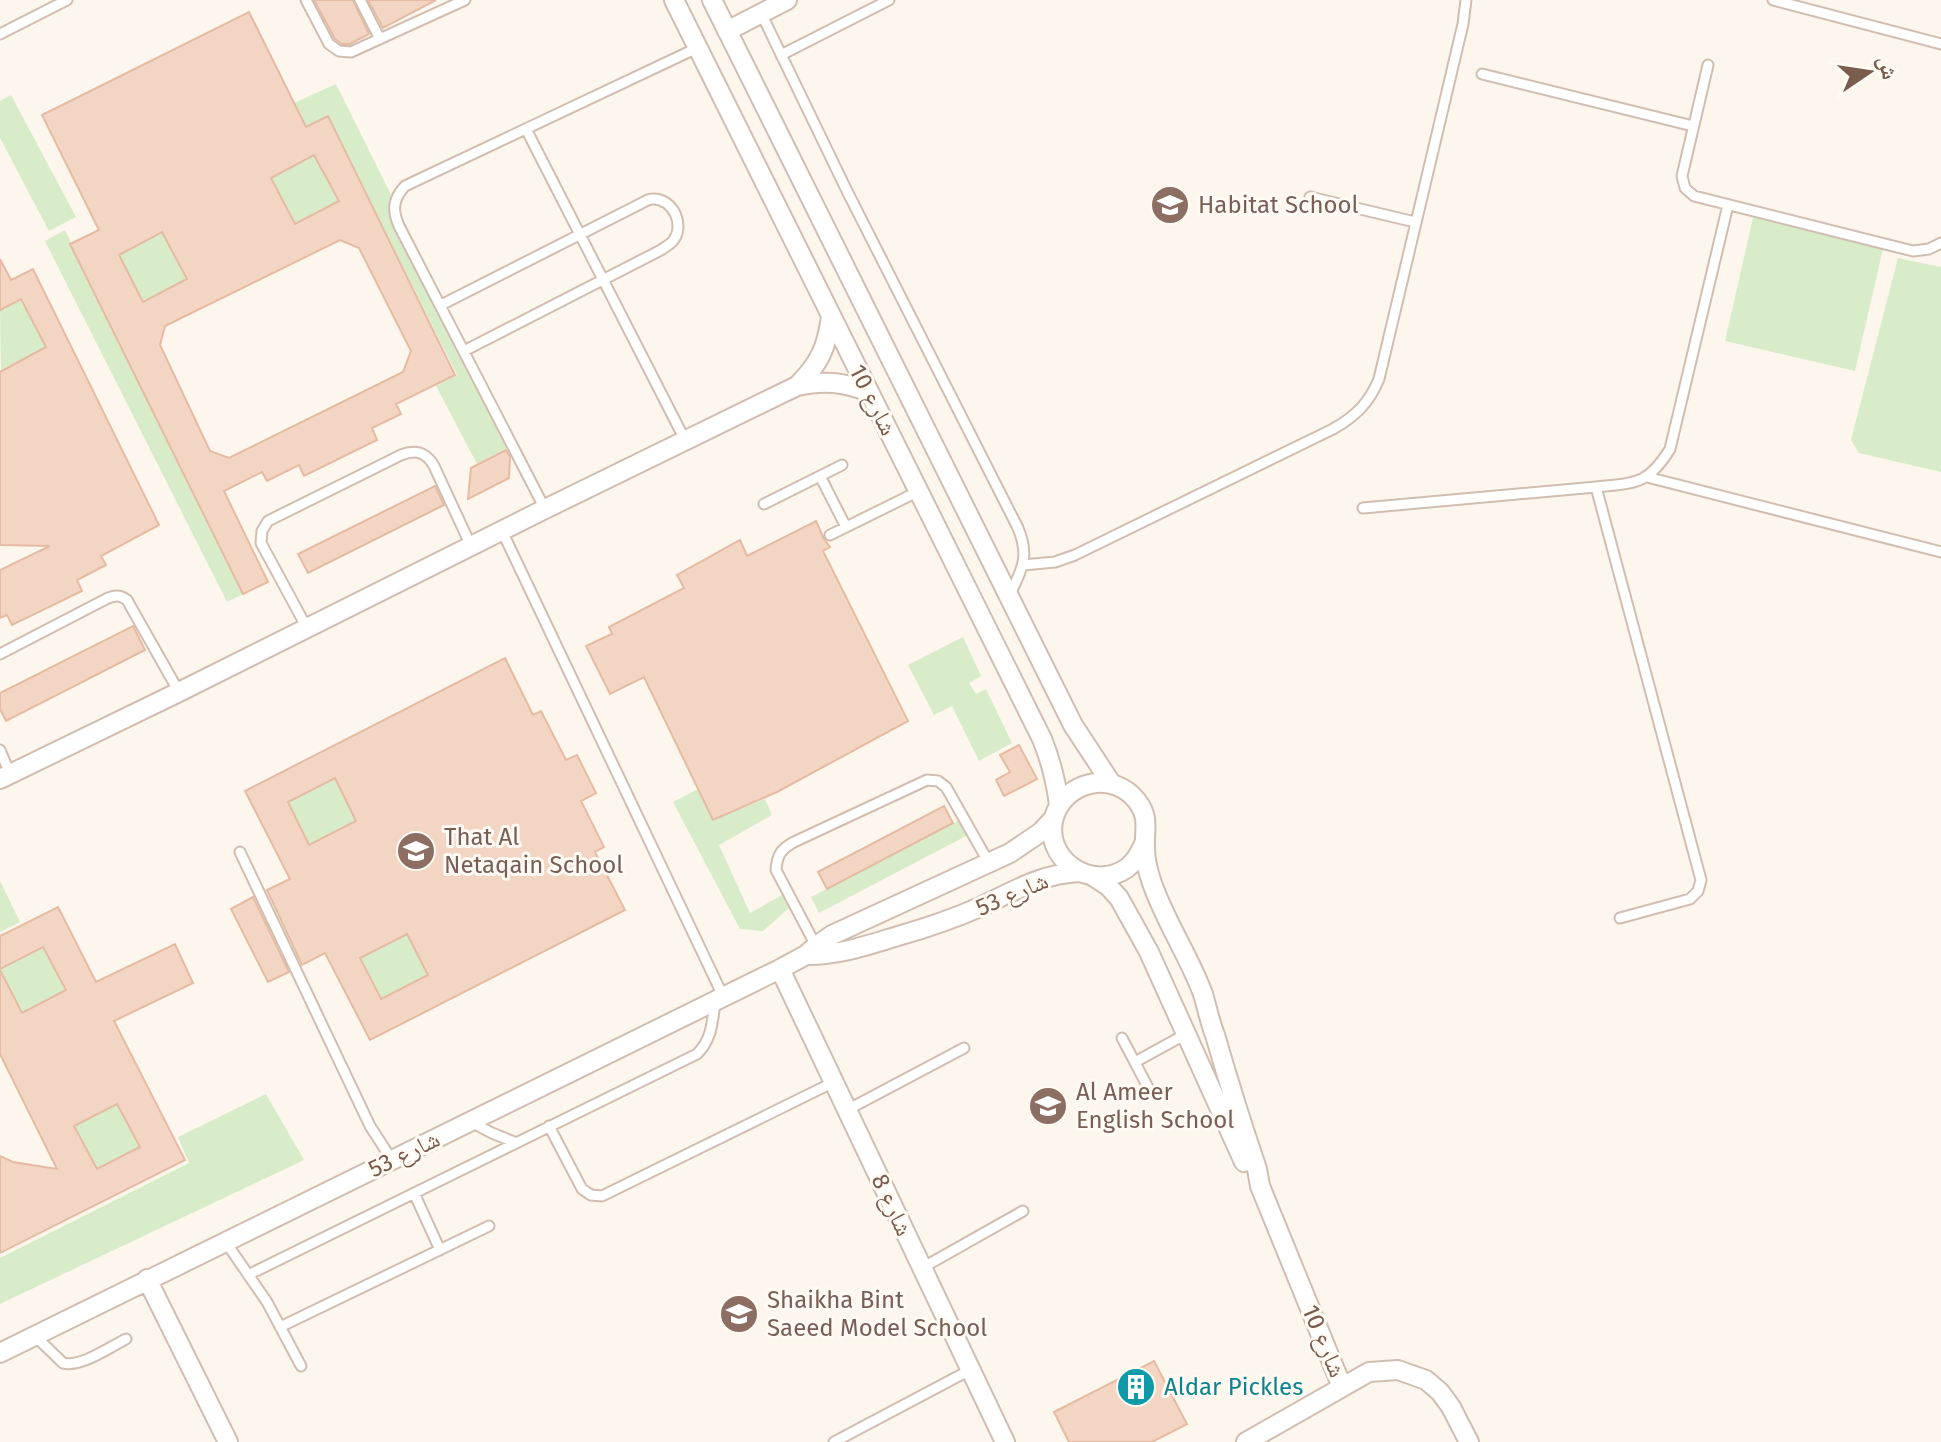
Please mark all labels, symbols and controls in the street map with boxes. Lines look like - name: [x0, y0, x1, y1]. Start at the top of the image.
- north arrow: [1829, 32, 1909, 112]
- text: ش: [1872, 53, 1904, 82]
- school or university icon: Habitat School: [1149, 184, 1191, 226]
- place label: Habitat School: [1198, 191, 1359, 219]
- street label: شارع 10: [842, 360, 903, 441]
- place label: That Al Netaqain School: [444, 823, 623, 879]
- school or university icon: That Al Netaqain School: [395, 830, 437, 872]
- street label: شارع 53: [972, 866, 1053, 923]
- place label: Al Ameer English School: [1076, 1078, 1234, 1134]
- school or university icon: Al Ameer English School: [1027, 1085, 1069, 1127]
- street label: شارع 53: [364, 1125, 445, 1184]
- street label: شارع 8: [865, 1170, 918, 1241]
- place label: Shaikha Bint Saeed Model School: [767, 1286, 987, 1342]
- school or university icon: Shaikha Bint Saeed Model School: [718, 1293, 760, 1335]
- street label: شارع 10: [1295, 1301, 1352, 1382]
- building icon: Aldar Pickles: [1115, 1366, 1157, 1408]
- place label: Aldar Pickles: [1164, 1373, 1303, 1401]

